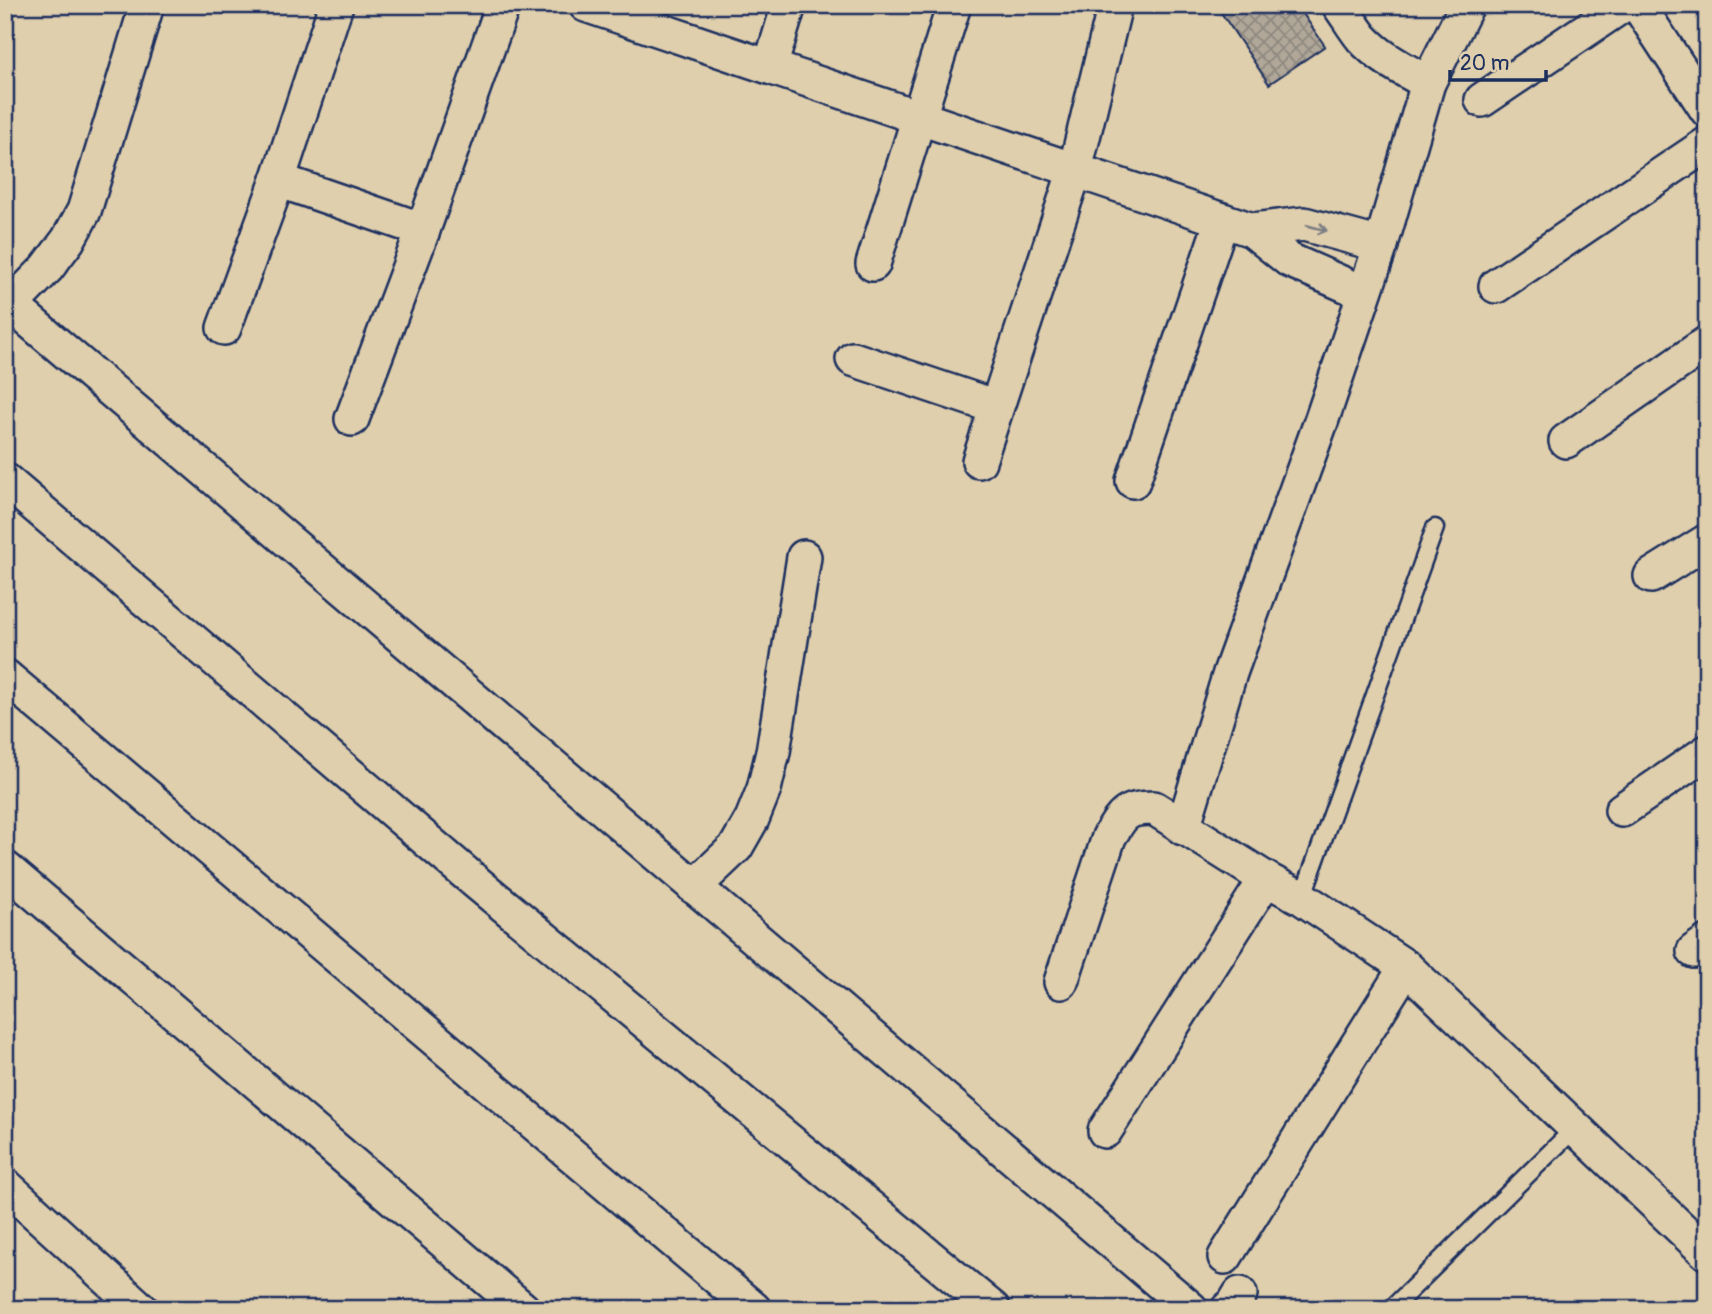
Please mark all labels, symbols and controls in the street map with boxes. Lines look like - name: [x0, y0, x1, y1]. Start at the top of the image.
- scale bar: [1450, 38, 1546, 82]
- text: 20 m: [1460, 50, 1509, 77]
- one-way arrow: [1305, 222, 1328, 235]

